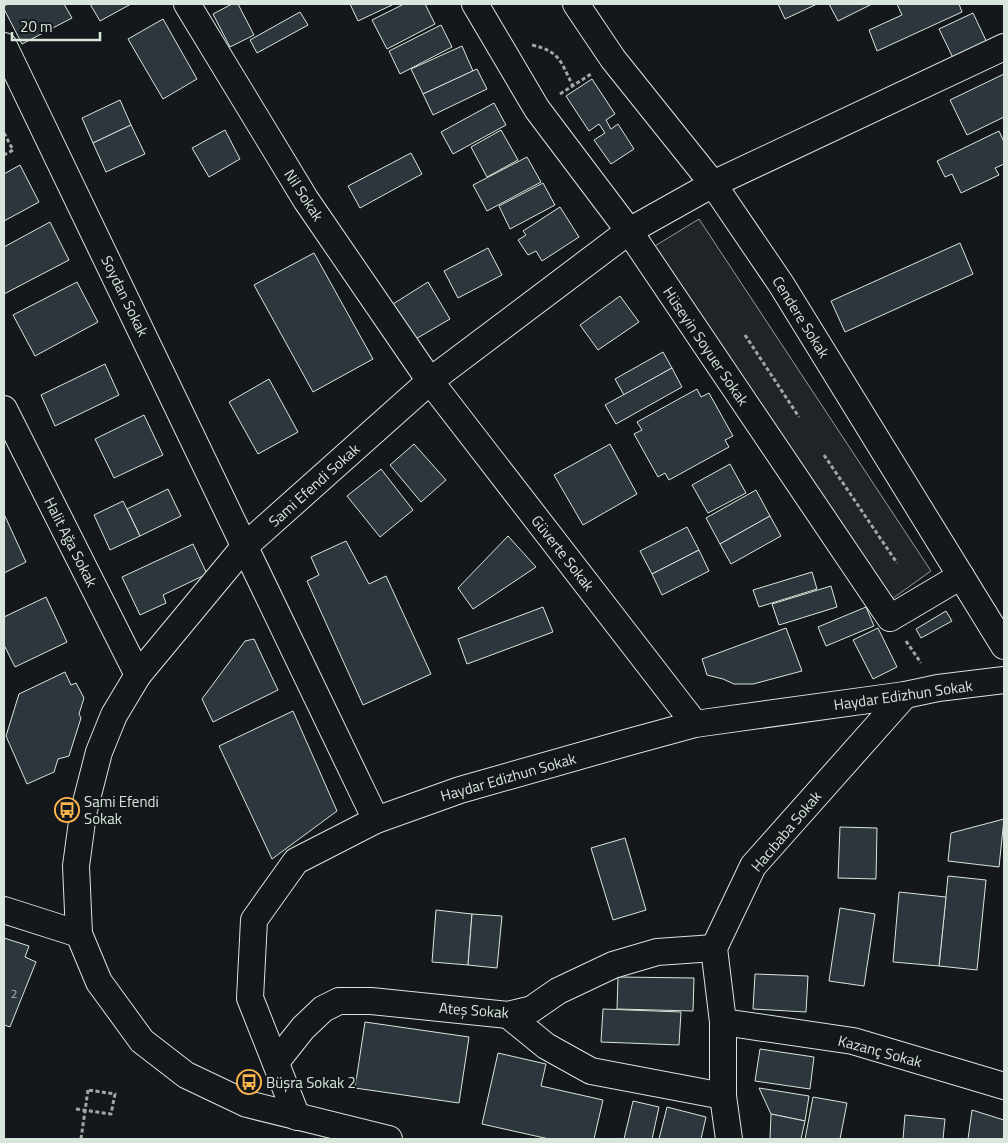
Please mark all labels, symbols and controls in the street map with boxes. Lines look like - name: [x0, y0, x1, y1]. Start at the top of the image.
- scale bar: [12, 10, 100, 42]
- text: 20 m: [20, 15, 53, 38]
- street label: Nil Sokak: [279, 164, 329, 226]
- street label: Soydan Sokak: [95, 252, 155, 340]
- street label: Cendere Sokak: [767, 271, 835, 363]
- street label: Hüseyin Soyuer Sokak: [657, 282, 755, 410]
- street label: Sami Efendi Sokak: [263, 438, 365, 532]
- street label: Halit Ağa Sokak: [38, 493, 104, 591]
- street label: Güverte Sokak: [526, 510, 600, 596]
- street label: Haydar Edizhun Sokak: [832, 674, 974, 716]
- street label: Haydar Edizhun Sokak: [437, 747, 579, 807]
- street label: Hacıbaba Sokak: [745, 786, 827, 876]
- place label: Sami Efendi Sokak: [84, 790, 159, 830]
- bus stop icon: Sami Efendi Sokak: [54, 797, 80, 823]
- house number: 2: [11, 984, 17, 1003]
- street label: Ateş Sokak: [438, 996, 510, 1024]
- street label: Kazanç Sokak: [835, 1029, 925, 1073]
- bus stop icon: Büşra Sokak 2: [236, 1069, 262, 1095]
- place label: Büşra Sokak 2: [266, 1071, 356, 1094]

